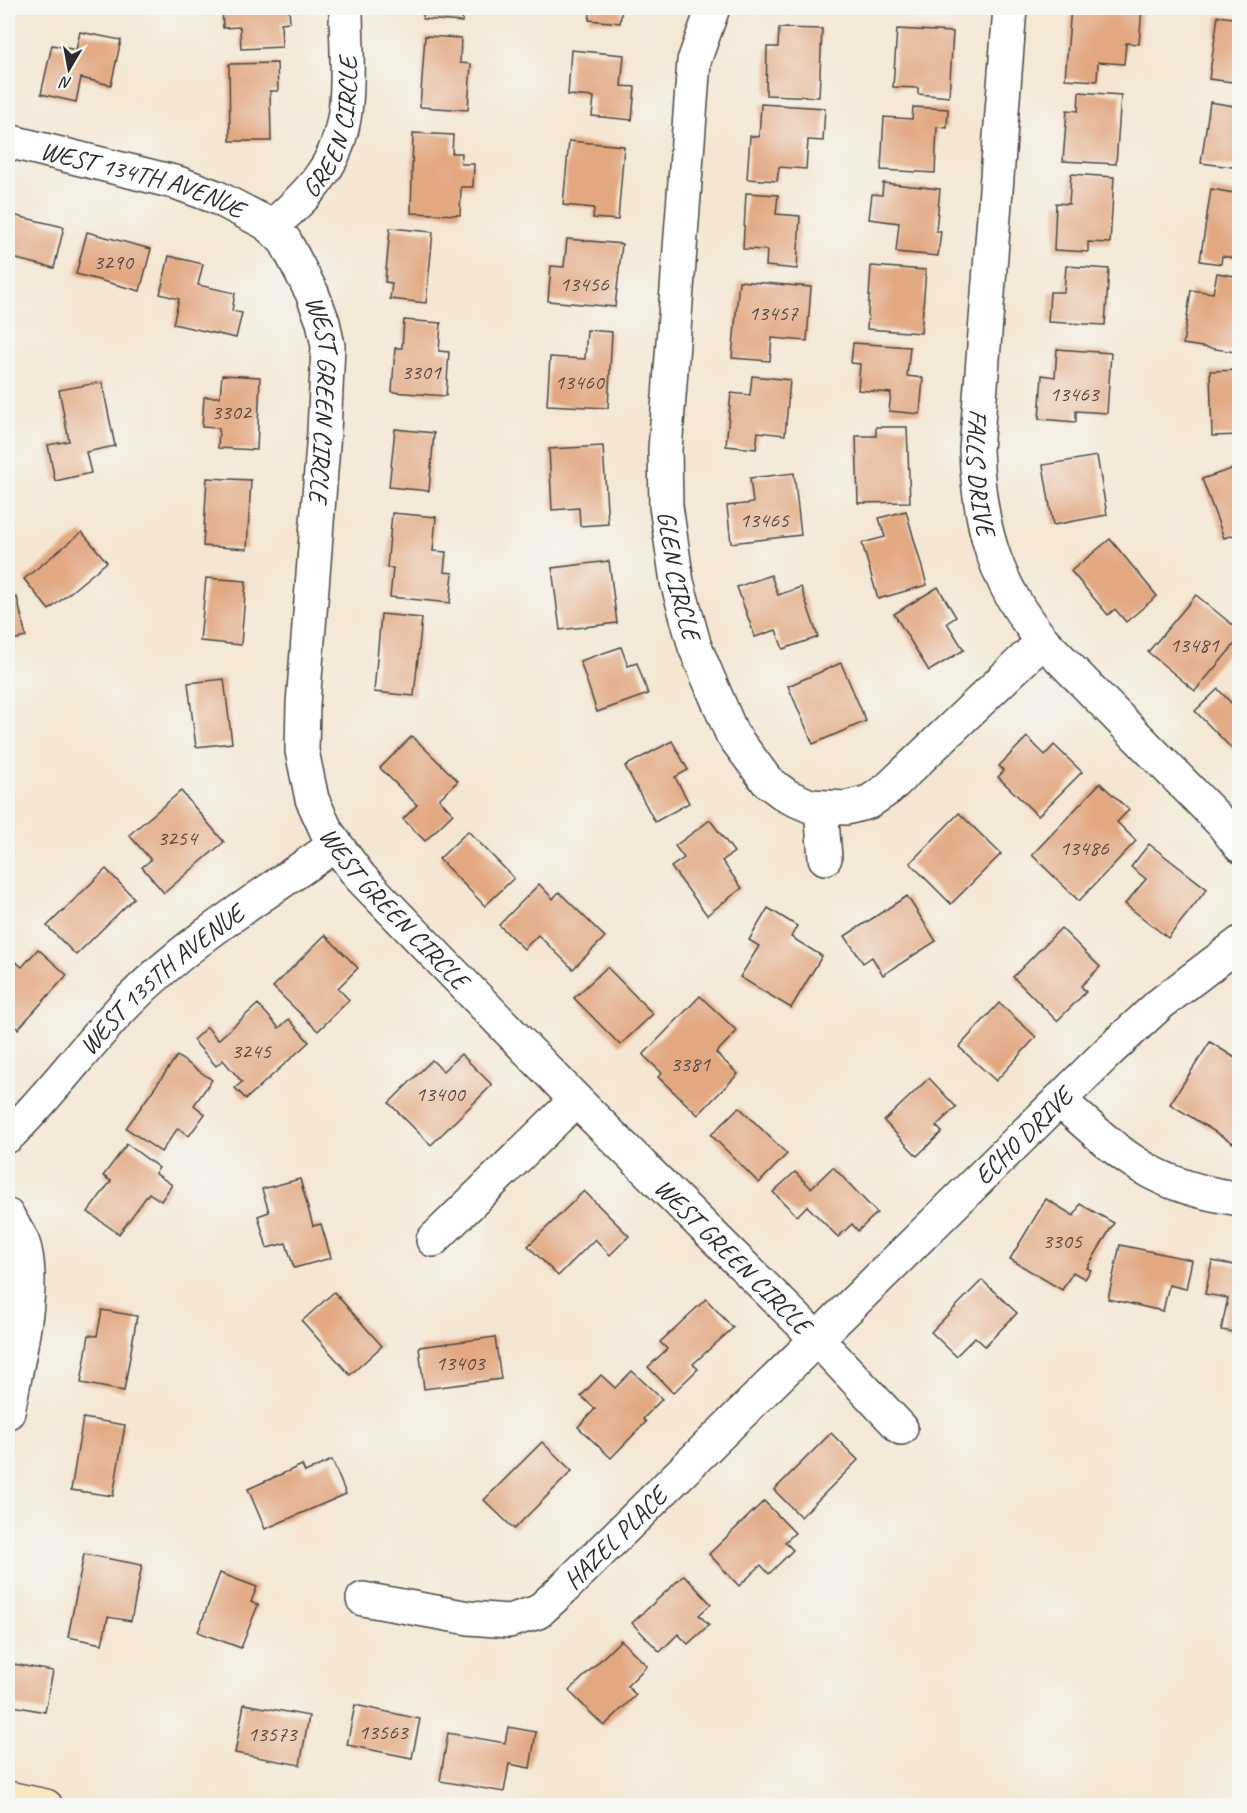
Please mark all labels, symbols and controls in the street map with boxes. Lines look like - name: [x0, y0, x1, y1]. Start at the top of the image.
- north arrow: [39, 39, 99, 99]
- street label: GREEN CIRCLE: [294, 54, 364, 204]
- text: N: [57, 72, 73, 93]
- street label: WEST 134TH AVENUE: [37, 133, 253, 227]
- house number: 3290: [93, 248, 135, 276]
- house number: 13456: [559, 270, 610, 298]
- street label: WEST GREEN CIRCLE: [298, 291, 347, 508]
- house number: 13457: [748, 299, 799, 327]
- house number: 3301: [401, 358, 442, 386]
- house number: 13460: [554, 368, 606, 396]
- house number: 13463: [1049, 380, 1101, 408]
- house number: 3302: [211, 398, 253, 426]
- street label: FALLS DRIVE: [959, 408, 1004, 543]
- house number: 13465: [739, 506, 790, 534]
- street label: GLEN CIRCLE: [650, 509, 710, 647]
- house number: 13481: [1169, 631, 1220, 659]
- street label: WEST GREEN CIRCLE: [312, 820, 479, 999]
- house number: 3254: [157, 824, 199, 852]
- house number: 13486: [1059, 834, 1110, 862]
- street label: WEST 135TH AVENUE: [72, 895, 253, 1061]
- house number: 3245: [231, 1037, 272, 1065]
- house number: 3381: [670, 1050, 711, 1078]
- street label: ECHO DRIVE: [967, 1078, 1082, 1191]
- house number: 13400: [415, 1080, 467, 1108]
- street label: WEST GREEN CIRCLE: [648, 1171, 821, 1343]
- house number: 3305: [1042, 1227, 1083, 1255]
- house number: 13403: [435, 1349, 487, 1377]
- street label: HAZEL PLACE: [556, 1477, 676, 1596]
- house number: 13563: [358, 1718, 410, 1746]
- house number: 13573: [247, 1720, 299, 1748]

